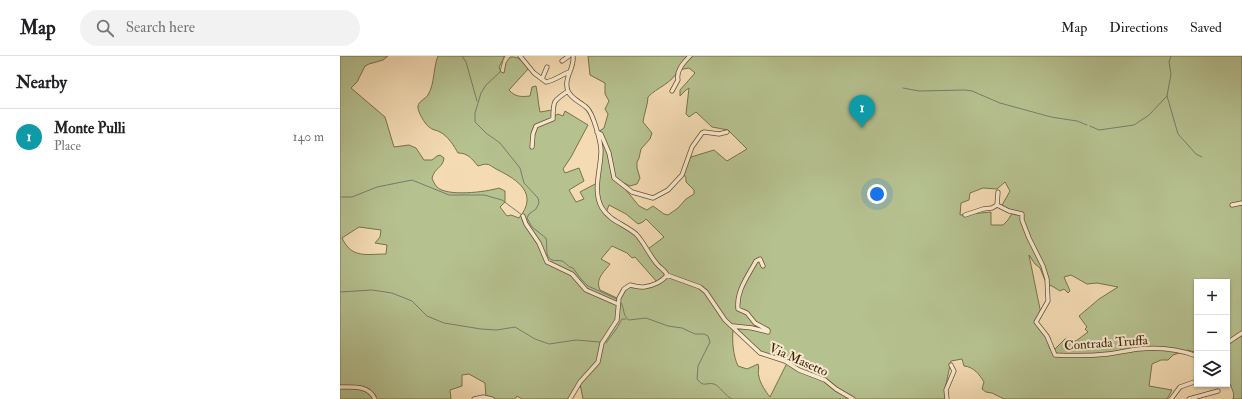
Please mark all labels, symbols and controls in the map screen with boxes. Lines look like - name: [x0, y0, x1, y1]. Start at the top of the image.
- search box: [80, 10, 360, 46]
- text: Map: [20, 16, 56, 40]
- icon: search: [94, 17, 116, 39]
- text: Search here: [126, 18, 195, 37]
- text: Map: [1061, 19, 1087, 36]
- text: Directions: [1109, 19, 1168, 36]
- text: Saved: [1190, 19, 1222, 36]
- text: Nearby: [16, 72, 67, 93]
- pin: 1: [849, 95, 875, 128]
- text: Monte Pulli: [54, 119, 126, 138]
- text: 1: [27, 129, 31, 145]
- text: 140 m: [293, 129, 324, 145]
- text: Place: [54, 138, 81, 154]
- your location: [867, 184, 887, 204]
- map controls: [1194, 279, 1230, 387]
- button: +: [1194, 279, 1230, 315]
- button: −: [1194, 315, 1230, 351]
- street label: Contrada Truffa: [1064, 332, 1149, 354]
- street label: Via Masetto: [767, 340, 831, 380]
- button: layers: [1194, 351, 1230, 387]

